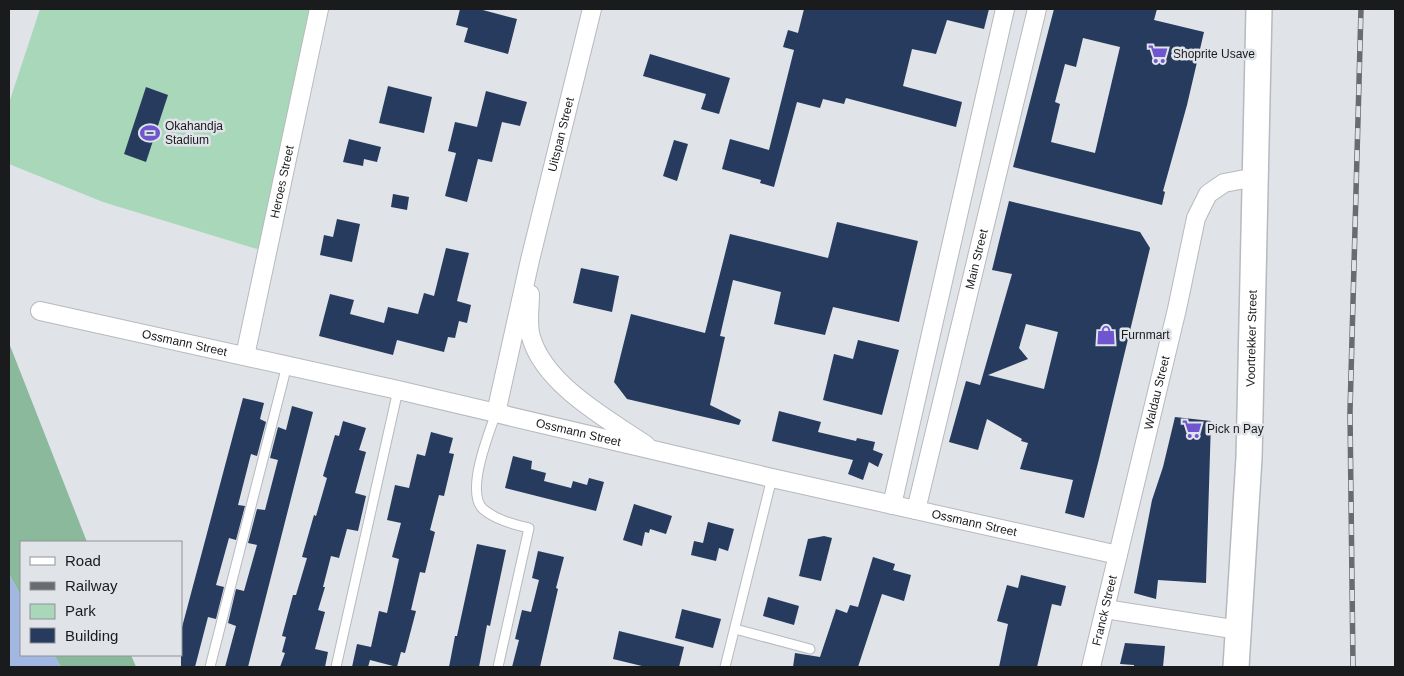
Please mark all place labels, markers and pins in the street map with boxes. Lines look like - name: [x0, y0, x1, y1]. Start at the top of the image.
- supermarket icon: Shoprite Usave: [1147, 43, 1169, 65]
- place label: Shoprite Usave: [1173, 47, 1255, 61]
- place label: Okahandja Stadium: [165, 119, 223, 147]
- sports icon: Okahandja Stadium: [139, 122, 161, 144]
- shop icon: Furnmart: [1095, 324, 1117, 346]
- place label: Furnmart: [1121, 328, 1170, 342]
- supermarket icon: Pick n Pay: [1181, 418, 1203, 440]
- place label: Pick n Pay: [1207, 422, 1264, 436]

